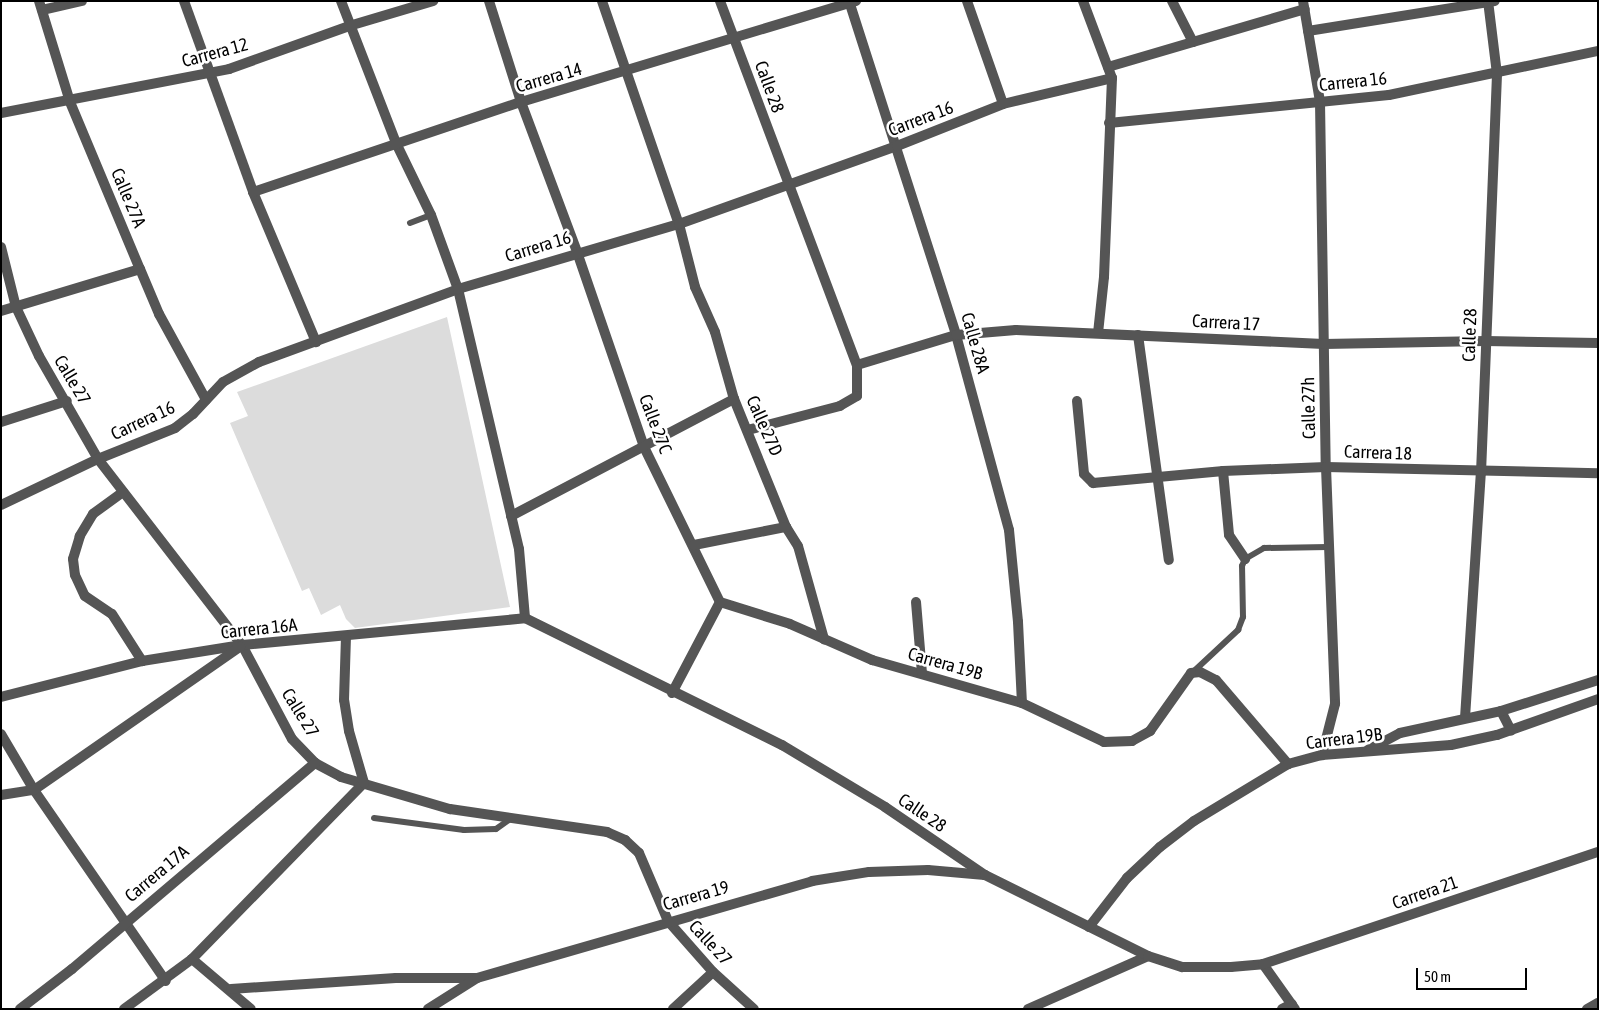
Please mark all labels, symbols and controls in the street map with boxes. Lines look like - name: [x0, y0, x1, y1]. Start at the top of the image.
- street label: Carrera 12: [179, 34, 251, 72]
- street label: Carrera 14: [513, 58, 585, 98]
- street label: Calle 28: [750, 58, 788, 116]
- street label: Carrera 16: [1318, 68, 1388, 96]
- street label: Carrera 16: [885, 97, 957, 141]
- street label: Calle 27A: [106, 165, 150, 231]
- street label: Carrera 16: [502, 227, 574, 267]
- street label: Calle 28: [1458, 308, 1482, 362]
- street label: Calle 28A: [956, 310, 994, 376]
- street label: Carrera 17: [1191, 310, 1261, 336]
- street label: Calle 27: [49, 352, 95, 408]
- street label: Calle 27h: [1298, 377, 1320, 439]
- street label: Calle 27C: [634, 391, 676, 457]
- street label: Calle 27D: [741, 393, 787, 459]
- street label: Carrera 16: [108, 397, 178, 445]
- street label: Carrera 18: [1344, 441, 1412, 465]
- street label: Carrera 16A: [220, 614, 298, 644]
- street label: Carrera 19B: [905, 643, 985, 685]
- street label: Calle 27: [277, 685, 323, 741]
- street label: Carrera 19B: [1305, 724, 1383, 754]
- street label: Calle 28: [894, 789, 950, 837]
- street label: Carrera 17A: [121, 841, 193, 907]
- street label: Carrera 21: [1389, 872, 1461, 914]
- street label: Carrera 19: [660, 876, 732, 916]
- street label: Calle 27: [684, 916, 736, 970]
- scale bar: [1419, 958, 1530, 990]
- text: 50 m: [1424, 968, 1451, 985]

